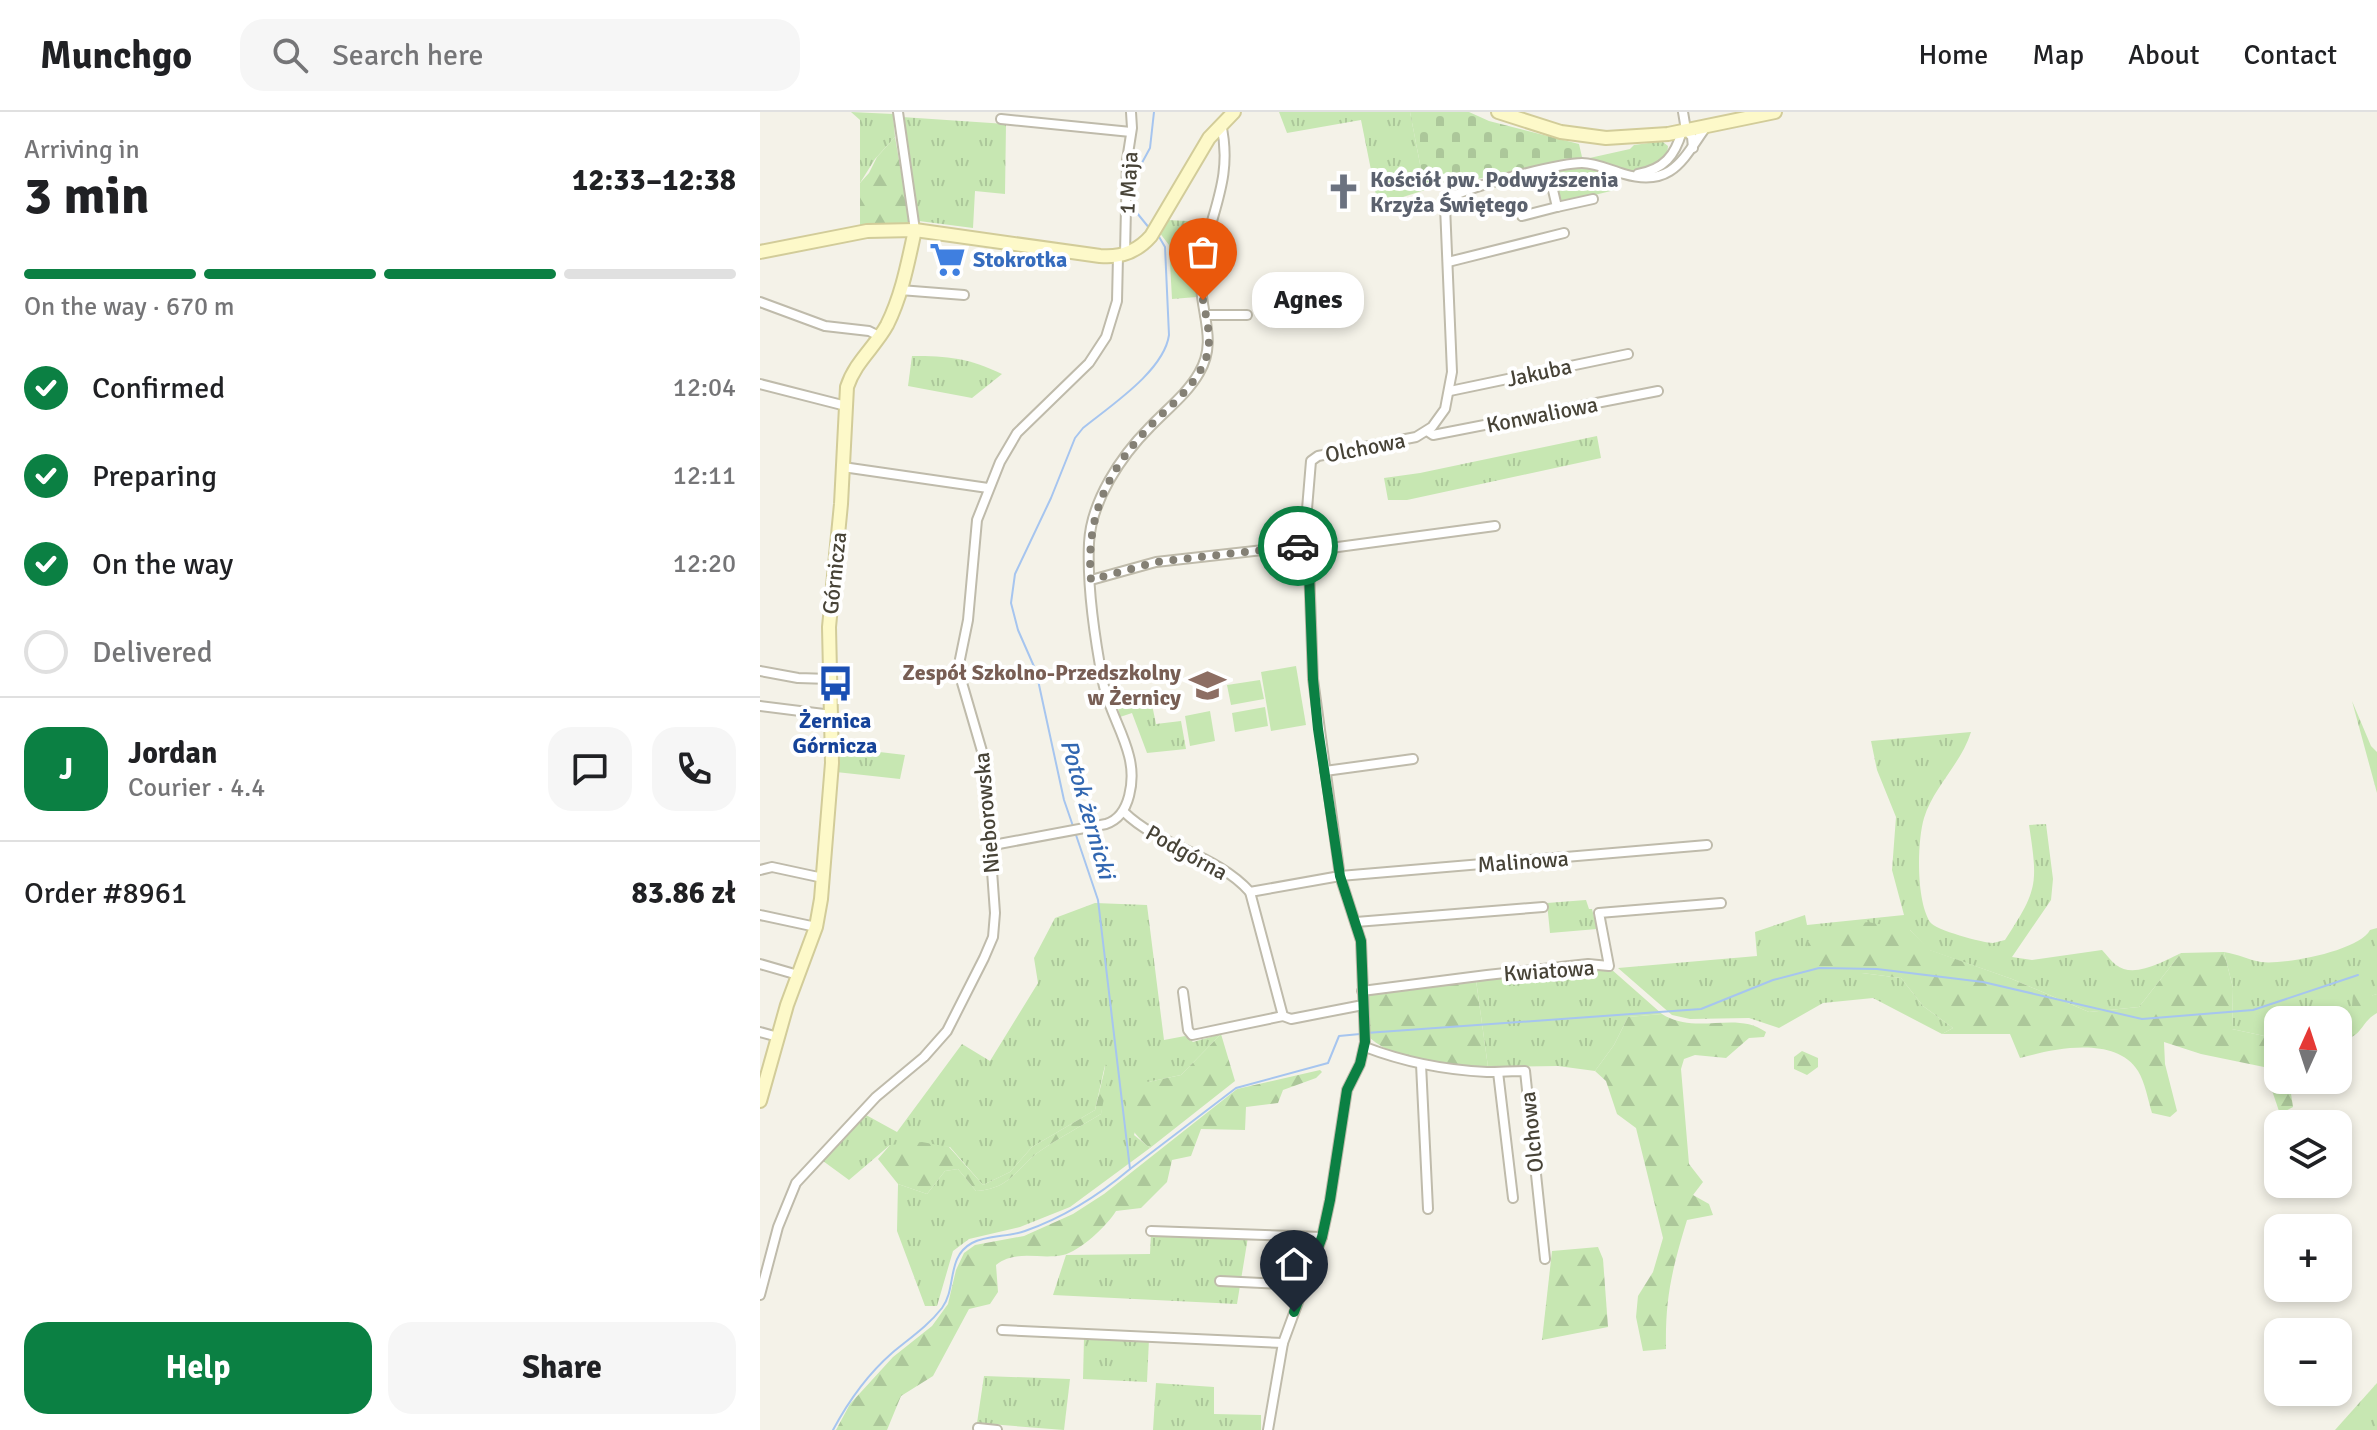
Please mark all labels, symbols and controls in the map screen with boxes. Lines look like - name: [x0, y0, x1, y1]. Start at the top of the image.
- search box: [240, 19, 800, 91]
- text: Munchgo: [40, 32, 192, 79]
- icon: search: [268, 33, 312, 77]
- text: Search here: [332, 37, 483, 74]
- text: Home: [1919, 38, 1988, 72]
- text: Map: [2032, 38, 2084, 72]
- text: About: [2128, 38, 2200, 72]
- text: Contact: [2244, 38, 2337, 72]
- text: Arriving in: [24, 134, 140, 166]
- street label: 1 Maja: [1113, 151, 1144, 215]
- text: 12:33–12:38: [572, 162, 736, 199]
- text: 3 min: [24, 164, 150, 228]
- place label: Kościół pw. Podwyższenia Krzyża Świętego: [1370, 166, 1619, 218]
- church icon: Kościół pw. Podwyższenia Krzyża Świętego: [1325, 173, 1363, 211]
- pin: [1169, 218, 1237, 300]
- icon: bag: [1181, 230, 1225, 274]
- supermarket icon: Stokrotka: [928, 240, 966, 278]
- place label: Stokrotka: [973, 246, 1067, 273]
- callout: Agnes: [1251, 272, 1363, 328]
- text: Agnes: [1274, 284, 1342, 316]
- text: On the way · 670 m: [24, 291, 234, 323]
- street label: Jakuba: [1504, 352, 1574, 393]
- icon: check: [24, 366, 68, 410]
- text: Confirmed: [92, 370, 225, 407]
- text: 12:04: [673, 372, 736, 404]
- street label: Konwaliowa: [1484, 390, 1600, 439]
- street label: Olchowa: [1323, 426, 1407, 468]
- icon: check: [24, 454, 68, 498]
- text: Preparing: [92, 458, 217, 495]
- text: 12:11: [673, 460, 736, 492]
- courier: [1258, 506, 1338, 586]
- icon: car: [1276, 524, 1320, 568]
- street label: Górnicza: [817, 530, 852, 616]
- icon: check: [24, 542, 68, 586]
- text: On the way: [92, 546, 233, 583]
- text: 12:20: [673, 548, 736, 580]
- text: Delivered: [92, 634, 213, 671]
- place label: Zespół Szkolno-Przedszkolny w Żernicy: [902, 659, 1181, 711]
- bus stop icon: Żernica Górnicza: [816, 665, 854, 703]
- school or university icon: Zespół Szkolno-Przedszkolny w Żernicy: [1188, 666, 1226, 704]
- place label: Żernica Górnicza: [793, 707, 877, 759]
- button: chat: [548, 727, 632, 811]
- button: phone: [652, 727, 736, 811]
- text: Jordan: [128, 735, 217, 772]
- water label: Potok żernicki: [1054, 736, 1123, 885]
- text: J: [59, 751, 73, 788]
- street label: Nieborowska: [968, 751, 1005, 875]
- text: Courier · 4.4: [128, 772, 265, 804]
- street label: Podgórna: [1141, 819, 1232, 886]
- street label: Malinowa: [1477, 845, 1570, 878]
- text: Order #8961: [24, 875, 187, 912]
- text: 83.86 zł: [632, 875, 736, 912]
- street label: Kwiatowa: [1503, 954, 1595, 987]
- north arrow: [2264, 1006, 2352, 1094]
- map controls: [2264, 1006, 2352, 1406]
- street label: Olchowa: [1514, 1090, 1549, 1174]
- button: layers: [2264, 1110, 2352, 1198]
- button: +: [2264, 1214, 2352, 1302]
- pin: [1260, 1230, 1328, 1312]
- icon: home: [1272, 1242, 1316, 1286]
- button: −: [2264, 1318, 2352, 1406]
- button: Help: [24, 1322, 372, 1414]
- button: Share: [388, 1322, 736, 1414]

